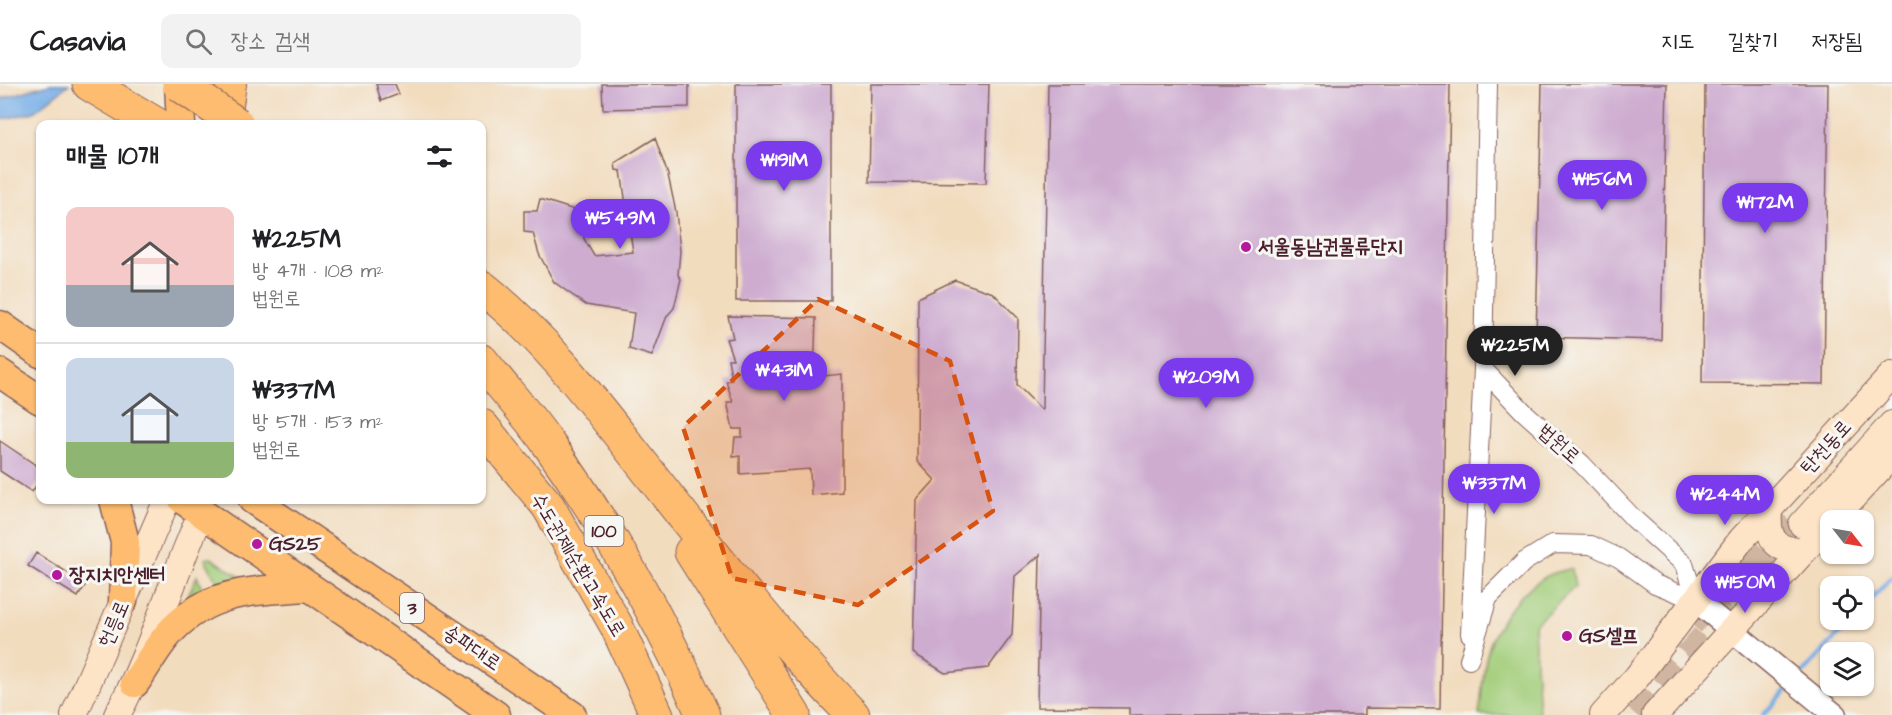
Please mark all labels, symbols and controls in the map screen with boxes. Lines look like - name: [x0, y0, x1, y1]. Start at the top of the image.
- search box: [161, 14, 581, 68]
- text: Casavia: [30, 22, 125, 61]
- icon: search: [182, 25, 215, 58]
- text: 장소 검색: [230, 26, 310, 57]
- text: 지도: [1661, 27, 1695, 56]
- text: 길찾기: [1728, 27, 1778, 56]
- text: 저장됨: [1811, 27, 1862, 56]
- text: 매물 10개: [66, 138, 159, 174]
- icon: filters: [423, 140, 456, 173]
- pin: ₩191M: [742, 141, 826, 192]
- text: ₩191M: [760, 146, 808, 174]
- pin: ₩156M: [1560, 160, 1644, 211]
- text: ₩156M: [1572, 165, 1632, 193]
- pin: ₩172M: [1723, 183, 1807, 234]
- text: ₩172M: [1736, 188, 1794, 216]
- pin: ₩549M: [578, 199, 662, 250]
- text: ₩549M: [585, 204, 655, 232]
- text: ₩225M: [252, 221, 341, 257]
- icon: home: [114, 231, 186, 303]
- place label: 서울동남권물류단지: [1258, 233, 1403, 261]
- marker: 서울동남권물류단지: [1239, 240, 1253, 254]
- text: 방 4개 · 108 m²: [252, 257, 384, 285]
- text: 법원로: [252, 285, 300, 313]
- pin: ₩225M: [1473, 326, 1557, 377]
- text: ₩225M: [1481, 331, 1549, 359]
- pin: ₩431M: [742, 351, 826, 402]
- text: ₩431M: [755, 356, 813, 384]
- pin: ₩209M: [1164, 358, 1248, 409]
- text: ₩209M: [1173, 363, 1239, 391]
- text: ₩337M: [252, 372, 335, 408]
- icon: home: [114, 382, 186, 454]
- text: 방 5개 · 153 m²: [252, 408, 383, 436]
- street label: 탄천동로: [1794, 414, 1858, 480]
- street label: 법원로: [1532, 417, 1586, 471]
- text: 법원로: [252, 436, 300, 464]
- pin: ₩337M: [1452, 464, 1536, 515]
- text: ₩337M: [1462, 469, 1526, 497]
- pin: ₩244M: [1683, 475, 1767, 526]
- text: ₩244M: [1690, 480, 1760, 508]
- street label: 수도권제1순환고속도로: [524, 488, 632, 642]
- north arrow: [1820, 510, 1874, 564]
- map controls: [1820, 510, 1874, 696]
- road number: 100: [584, 516, 624, 546]
- place label: GS25: [269, 530, 322, 558]
- marker: GS25: [250, 537, 264, 551]
- place label: 장지치안센터: [69, 561, 166, 589]
- pin: ₩150M: [1703, 563, 1787, 614]
- marker: 장지치안센터: [50, 568, 64, 582]
- text: ₩150M: [1715, 568, 1775, 596]
- button: locate: [1820, 576, 1874, 630]
- road number: 3: [400, 593, 424, 623]
- street label: 헌릉로: [92, 596, 136, 652]
- street label: 송파대로: [437, 618, 507, 678]
- place label: GS셀프: [1579, 622, 1638, 650]
- marker: GS셀프: [1560, 629, 1574, 643]
- button: layers: [1820, 642, 1874, 696]

